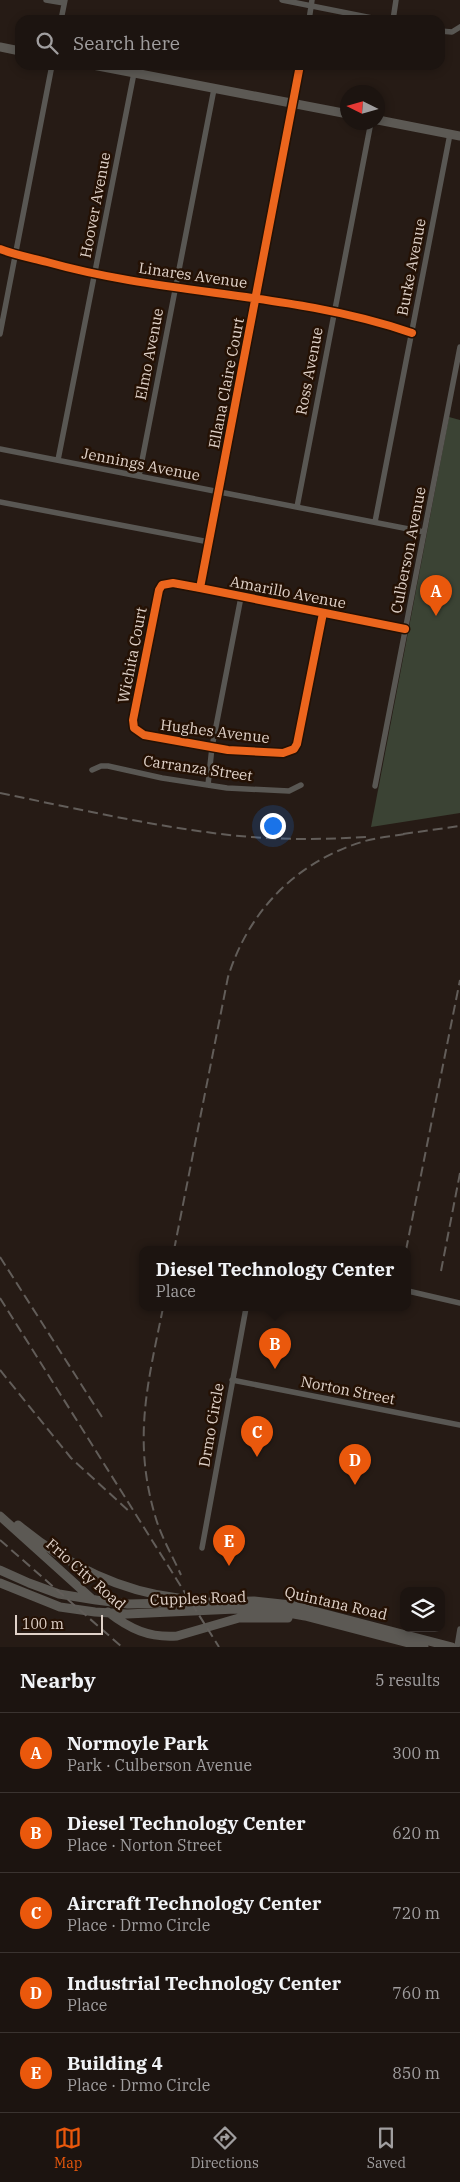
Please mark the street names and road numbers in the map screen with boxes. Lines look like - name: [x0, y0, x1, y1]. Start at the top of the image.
- street label: Hoover Avenue: [75, 150, 115, 260]
- street label: Burke Avenue: [392, 217, 430, 317]
- street label: Linares Avenue: [137, 258, 249, 292]
- street label: Elmo Avenue: [131, 307, 167, 401]
- street label: Ellana Claire Court: [204, 316, 248, 450]
- street label: Ross Avenue: [291, 325, 327, 417]
- street label: Jennings Avenue: [80, 443, 202, 485]
- street label: Culberson Avenue: [386, 485, 430, 615]
- street label: Amarillo Avenue: [228, 571, 348, 613]
- street label: Wichita Court: [113, 605, 151, 705]
- street label: Hughes Avenue: [159, 715, 271, 747]
- street label: Carranza Street: [142, 751, 254, 785]
- street label: Norton Street: [299, 1372, 397, 1408]
- street label: Drmo Circle: [194, 1382, 228, 1468]
- street label: Frio City Road: [42, 1534, 130, 1614]
- street label: Quintana Road: [283, 1582, 389, 1624]
- street label: Cupples Road: [149, 1587, 247, 1609]

